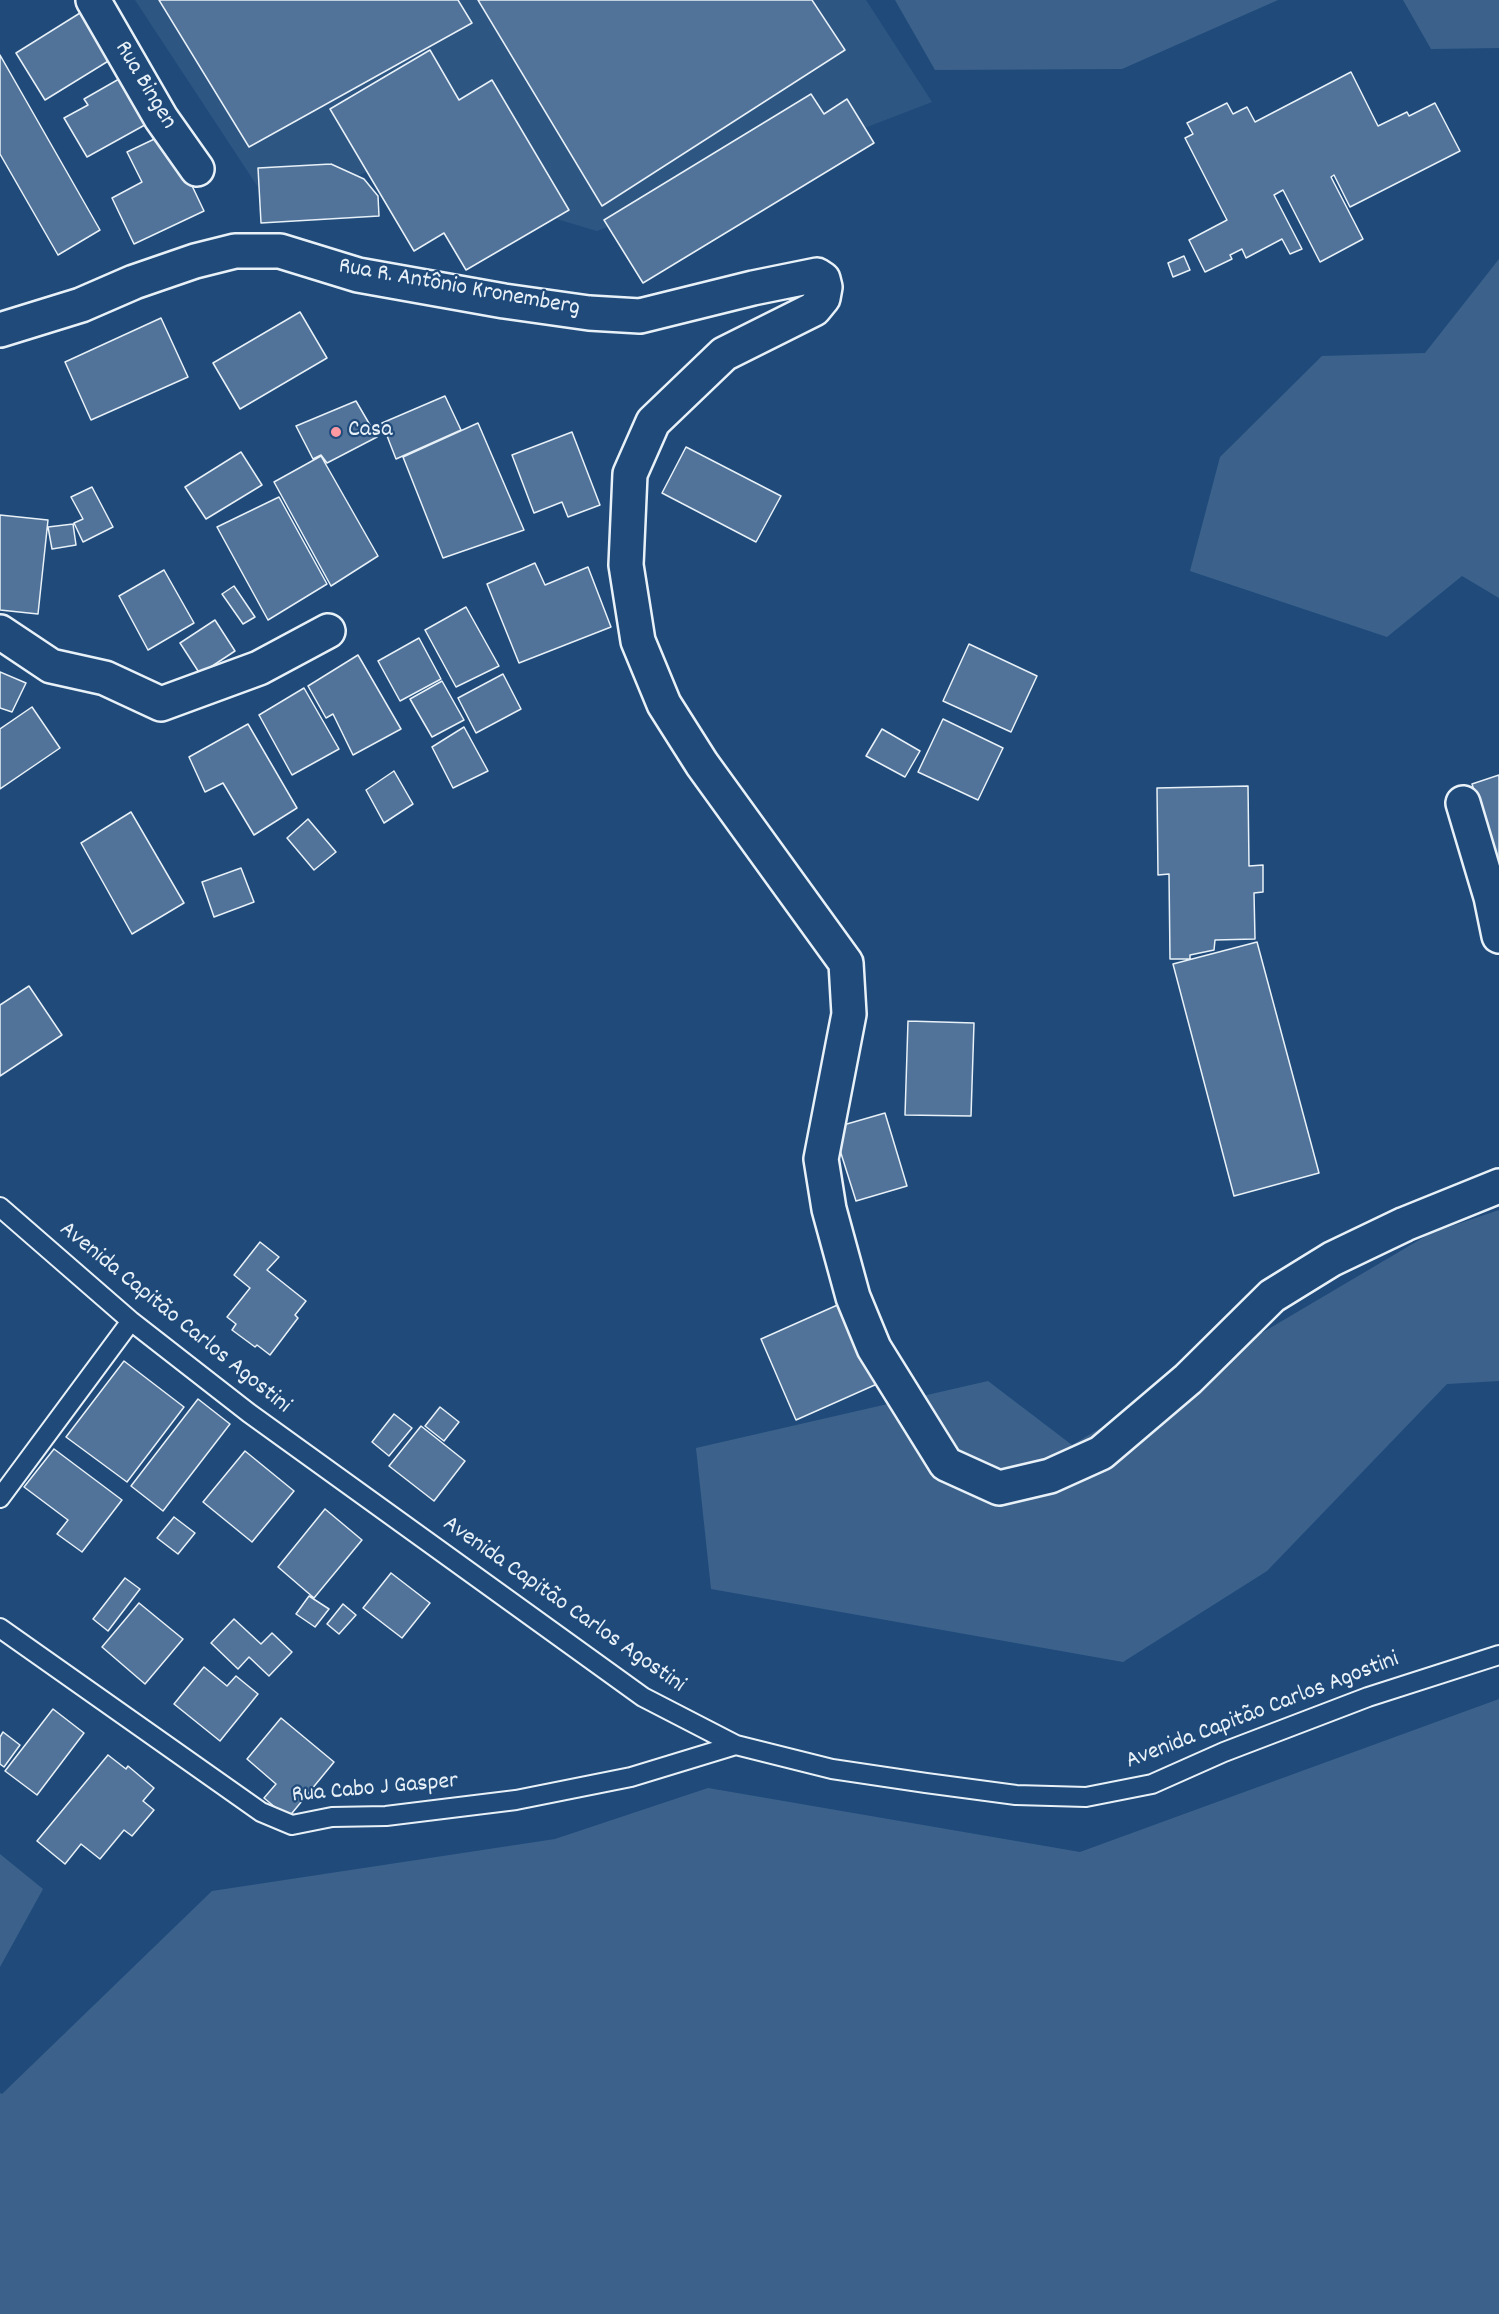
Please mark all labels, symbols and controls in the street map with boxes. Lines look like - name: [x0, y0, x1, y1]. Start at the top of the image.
- street label: Rua Bingen: [106, 37, 182, 135]
- street label: Rua R. Antônio Kronemberg: [336, 254, 582, 324]
- place label: Casa: [348, 418, 392, 446]
- marker: Casa: [329, 425, 343, 439]
- street label: Avenida Capitão Carlos Agostini: [52, 1217, 296, 1421]
- street label: Avenida Capitão Carlos Agostini: [436, 1511, 690, 1701]
- street label: Avenida Capitão Carlos Agostini: [1123, 1647, 1403, 1777]
- street label: Rua Cabo J Gasper: [291, 1768, 459, 1812]

